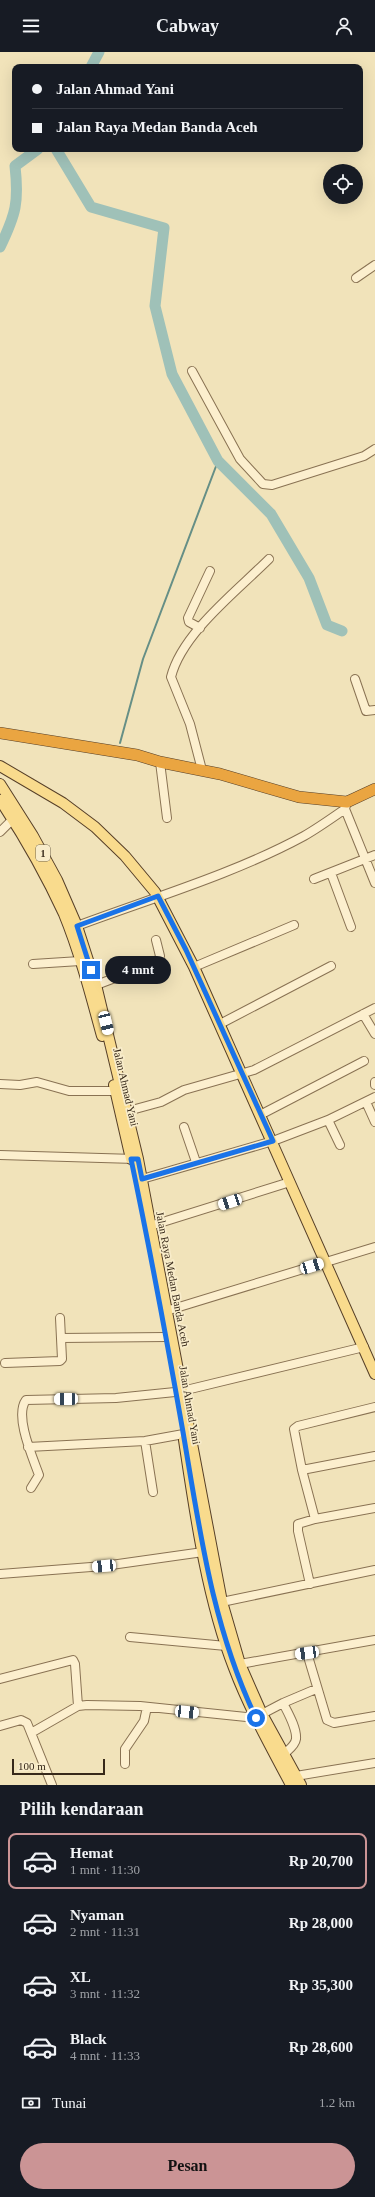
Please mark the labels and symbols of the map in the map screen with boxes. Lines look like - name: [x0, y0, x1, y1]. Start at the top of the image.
- road number: 1: [36, 845, 50, 861]
- callout: 4 mnt: [105, 956, 171, 984]
- route end: [82, 961, 100, 979]
- car: [97, 1010, 115, 1036]
- street label: Jalan Ahmad Yani: [111, 1047, 141, 1127]
- car: [217, 1193, 243, 1211]
- street label: Jalan Raya Medan Banda Aceh: [154, 1210, 192, 1348]
- car: [299, 1257, 325, 1275]
- street label: Jalan Ahmad Yani: [177, 1365, 203, 1445]
- car: [54, 1393, 78, 1405]
- car: [92, 1559, 116, 1573]
- car: [294, 1645, 320, 1661]
- car: [174, 1705, 200, 1719]
- route start: [247, 1709, 265, 1727]
- scale bar: [12, 1757, 105, 1776]

